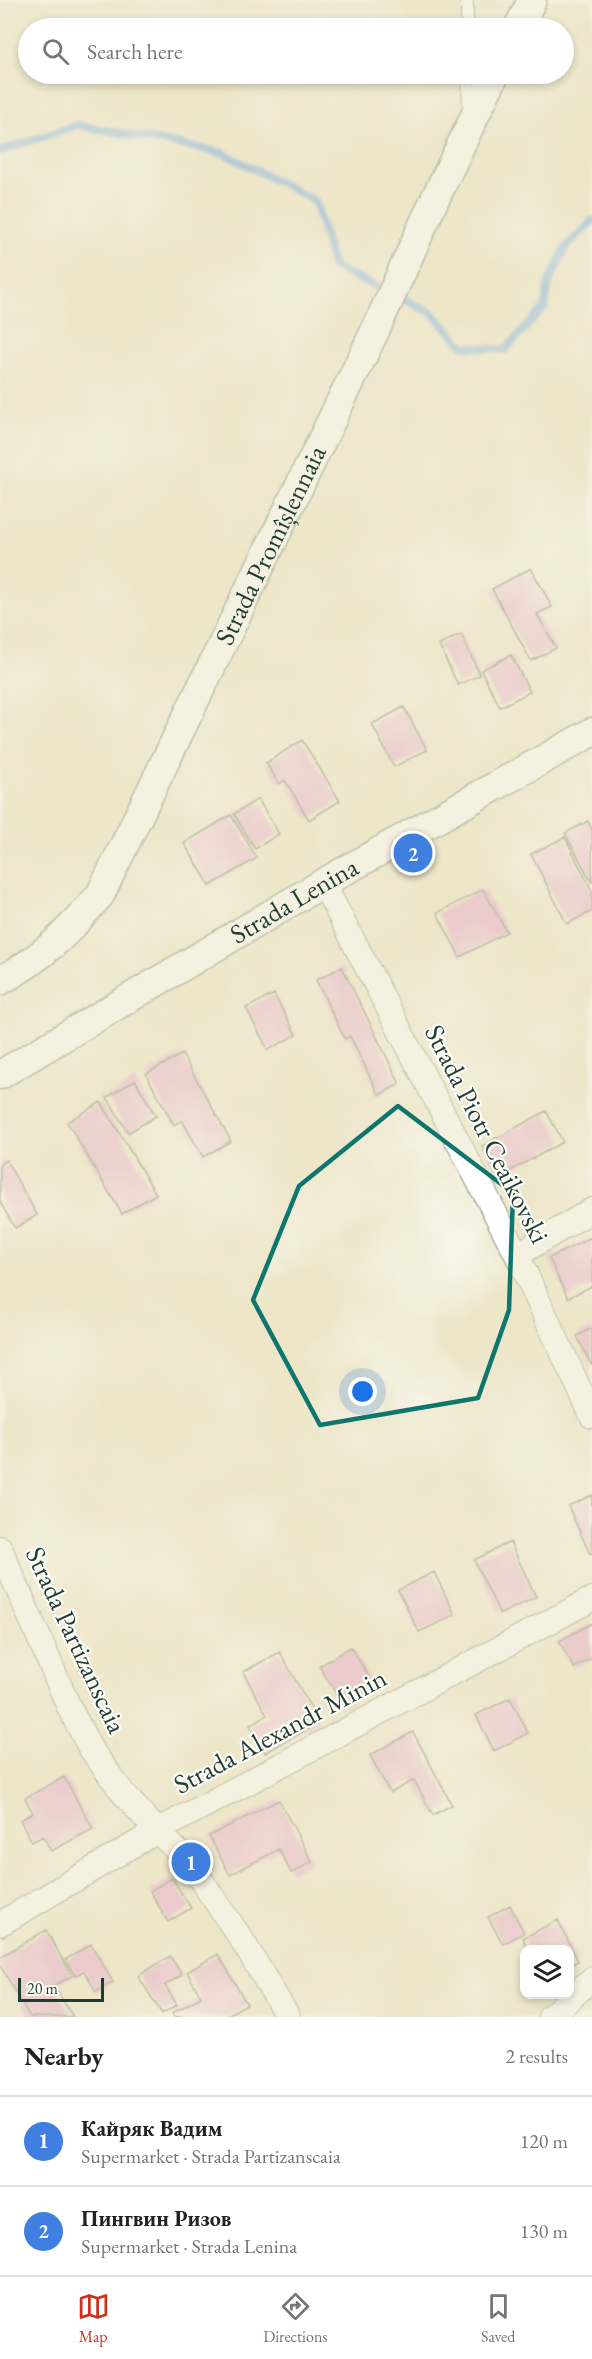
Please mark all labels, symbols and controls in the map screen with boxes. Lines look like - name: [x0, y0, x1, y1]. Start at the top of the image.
- search box: [18, 18, 574, 84]
- icon: search: [39, 35, 72, 68]
- text: Search here: [87, 37, 182, 66]
- street label: Strada Promîșlennaia: [207, 439, 334, 651]
- pin: 2: [394, 830, 432, 876]
- street label: Strada Lenina: [223, 849, 364, 951]
- street label: Strada Piotr Ceaikovski: [417, 1018, 558, 1249]
- your location: [348, 1377, 377, 1406]
- street label: Strada Partizanscaia: [18, 1541, 135, 1739]
- street label: Strada Alexandr Minin: [167, 1660, 392, 1801]
- pin: 1: [172, 1840, 210, 1884]
- map controls: [520, 1945, 574, 1999]
- button: layers: [520, 1945, 574, 1999]
- scale bar: [18, 1975, 104, 2002]
- text: 20 m: [27, 1978, 58, 1999]
- text: Nearby: [24, 2039, 104, 2073]
- text: 2 results: [505, 2043, 568, 2069]
- text: Кайряк Вадим: [81, 2114, 222, 2143]
- text: 1: [38, 2128, 49, 2154]
- text: 120 m: [520, 2128, 568, 2154]
- text: Supermarket · Strada Partizanscaia: [81, 2143, 341, 2169]
- text: Пингвин Ризов: [81, 2204, 231, 2233]
- text: 2: [38, 2218, 49, 2244]
- text: 130 m: [520, 2218, 568, 2244]
- text: Supermarket · Strada Lenina: [81, 2233, 297, 2259]
- tab: Map: [77, 2290, 110, 2347]
- tab: Directions: [263, 2290, 328, 2347]
- tab: Saved: [481, 2290, 515, 2347]

